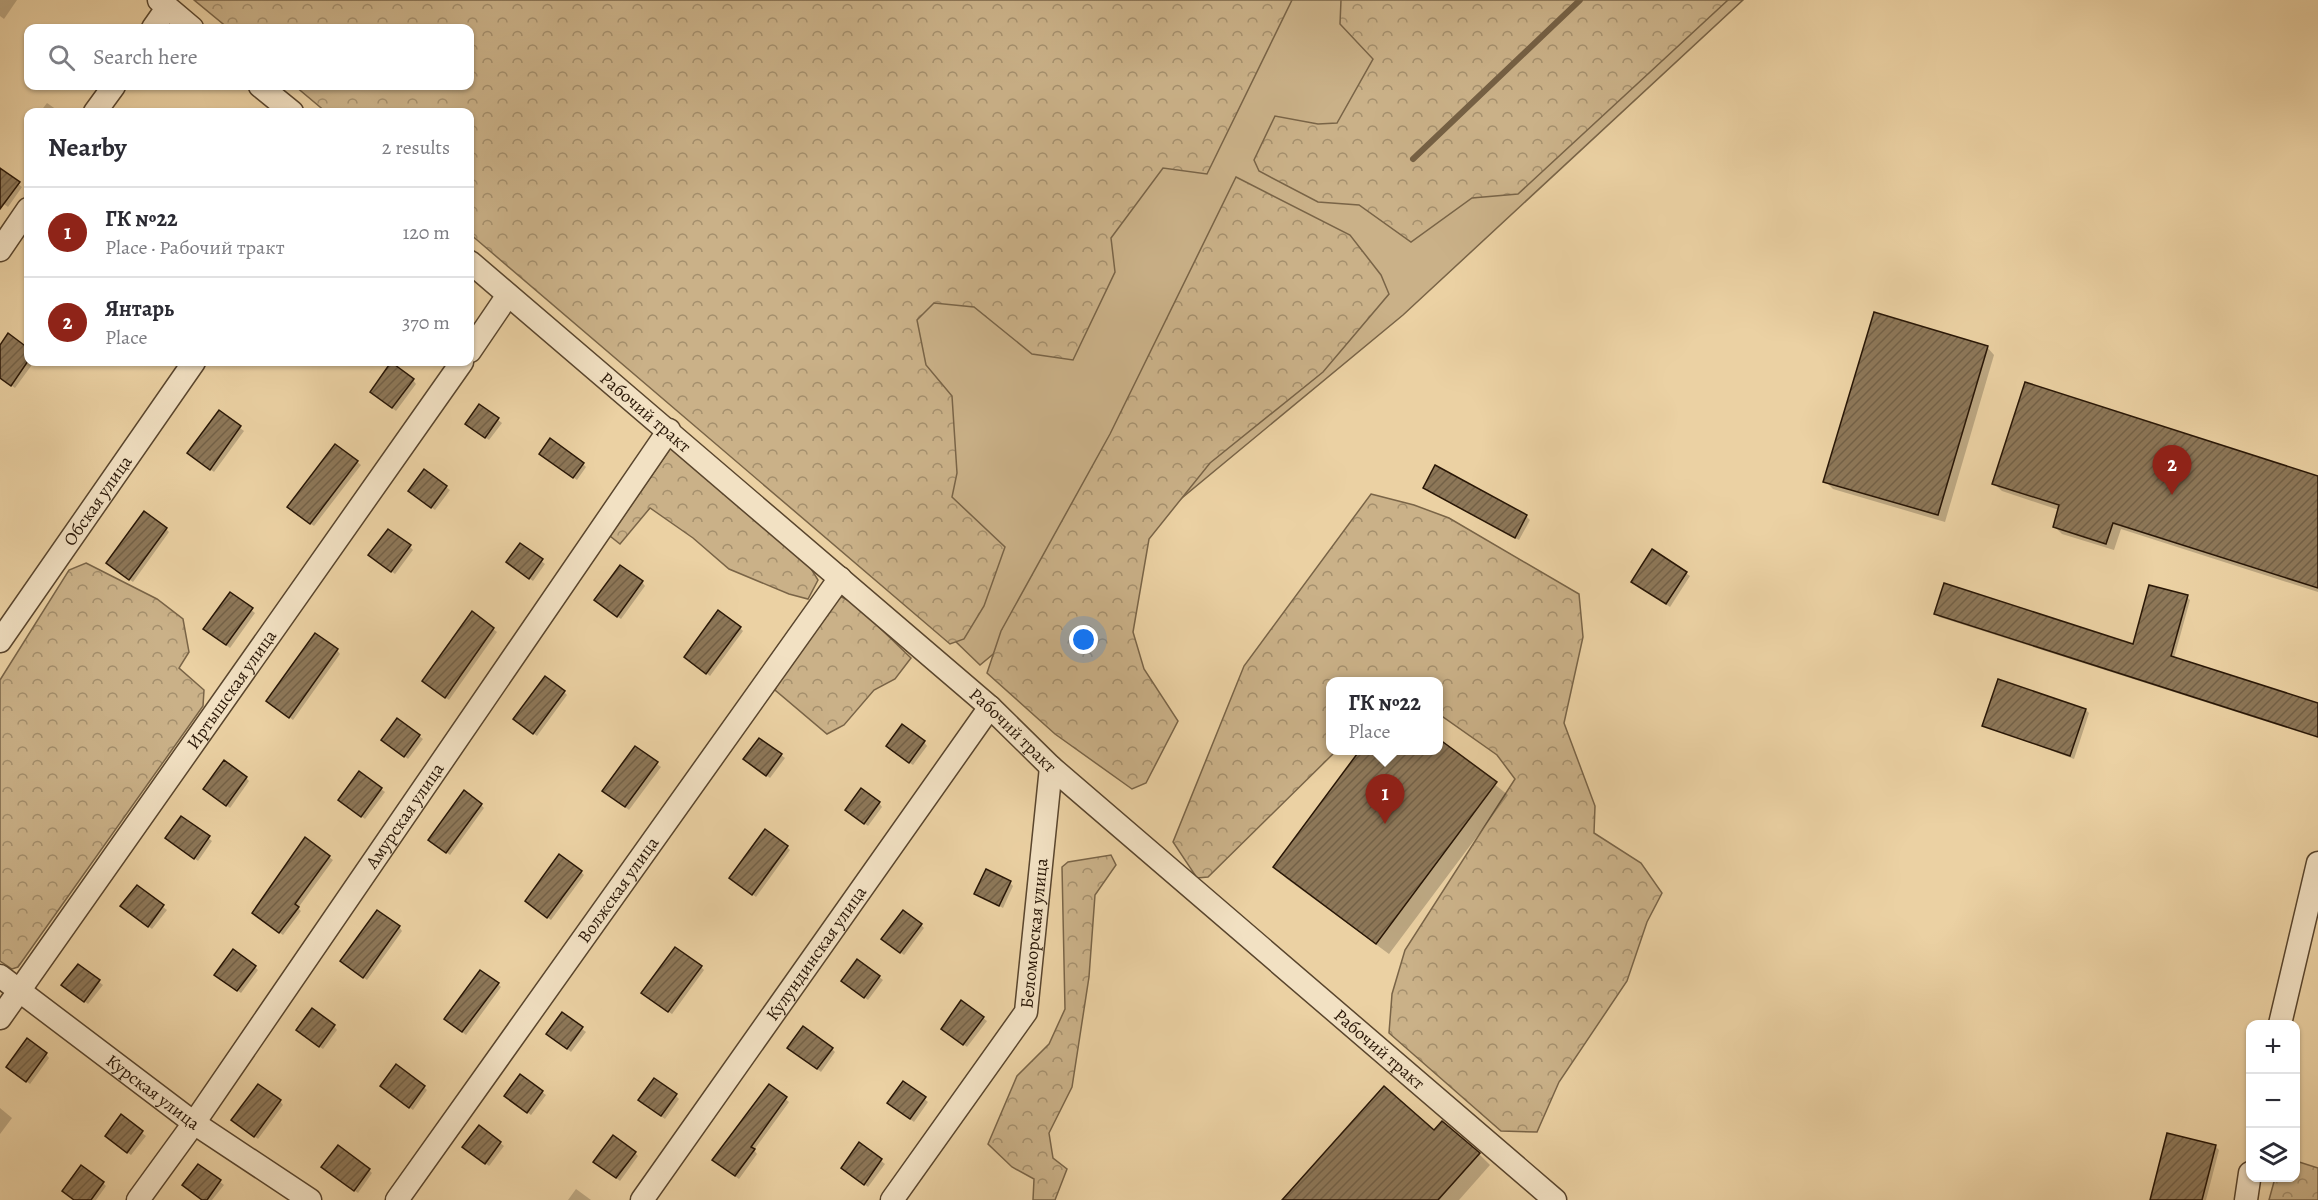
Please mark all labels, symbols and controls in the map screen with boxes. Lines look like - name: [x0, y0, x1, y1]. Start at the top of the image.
- search box: [24, 24, 474, 90]
- icon: search: [45, 41, 78, 74]
- text: Search here: [93, 42, 198, 72]
- text: Nearby: [48, 130, 127, 165]
- text: 2 results: [382, 134, 450, 161]
- text: ГК №22: [105, 204, 178, 234]
- text: 1: [64, 219, 71, 246]
- text: 120 m: [402, 219, 450, 246]
- text: Place · Рабочий тракт: [105, 234, 285, 261]
- text: Янтарь: [105, 294, 174, 324]
- text: 2: [63, 309, 72, 336]
- text: 370 m: [402, 309, 450, 336]
- text: Place: [105, 324, 147, 351]
- street label: Рабочий тракт: [595, 366, 696, 458]
- pin: 2: [2152, 446, 2192, 495]
- street label: Обская улица: [58, 450, 138, 551]
- street label: Иртышская улица: [181, 624, 282, 754]
- your location: [1069, 625, 1098, 654]
- popup: [1326, 677, 1443, 755]
- street label: Рабочий тракт: [964, 682, 1062, 778]
- text: ГК №22: [1348, 688, 1421, 718]
- text: Place: [1348, 718, 1391, 745]
- street label: Амурская улица: [359, 757, 450, 874]
- pin: 1: [1366, 774, 1404, 824]
- street label: Волжская улица: [572, 831, 665, 948]
- street label: Беломорская улица: [1014, 856, 1054, 1010]
- street label: Кулундинская улица: [760, 880, 872, 1026]
- street label: Рабочий тракт: [1329, 1003, 1430, 1095]
- map controls: [2246, 1020, 2300, 1182]
- button: +: [2246, 1020, 2300, 1074]
- street label: Курская улица: [101, 1049, 205, 1136]
- button: −: [2246, 1074, 2300, 1128]
- button: layers: [2246, 1128, 2300, 1182]

